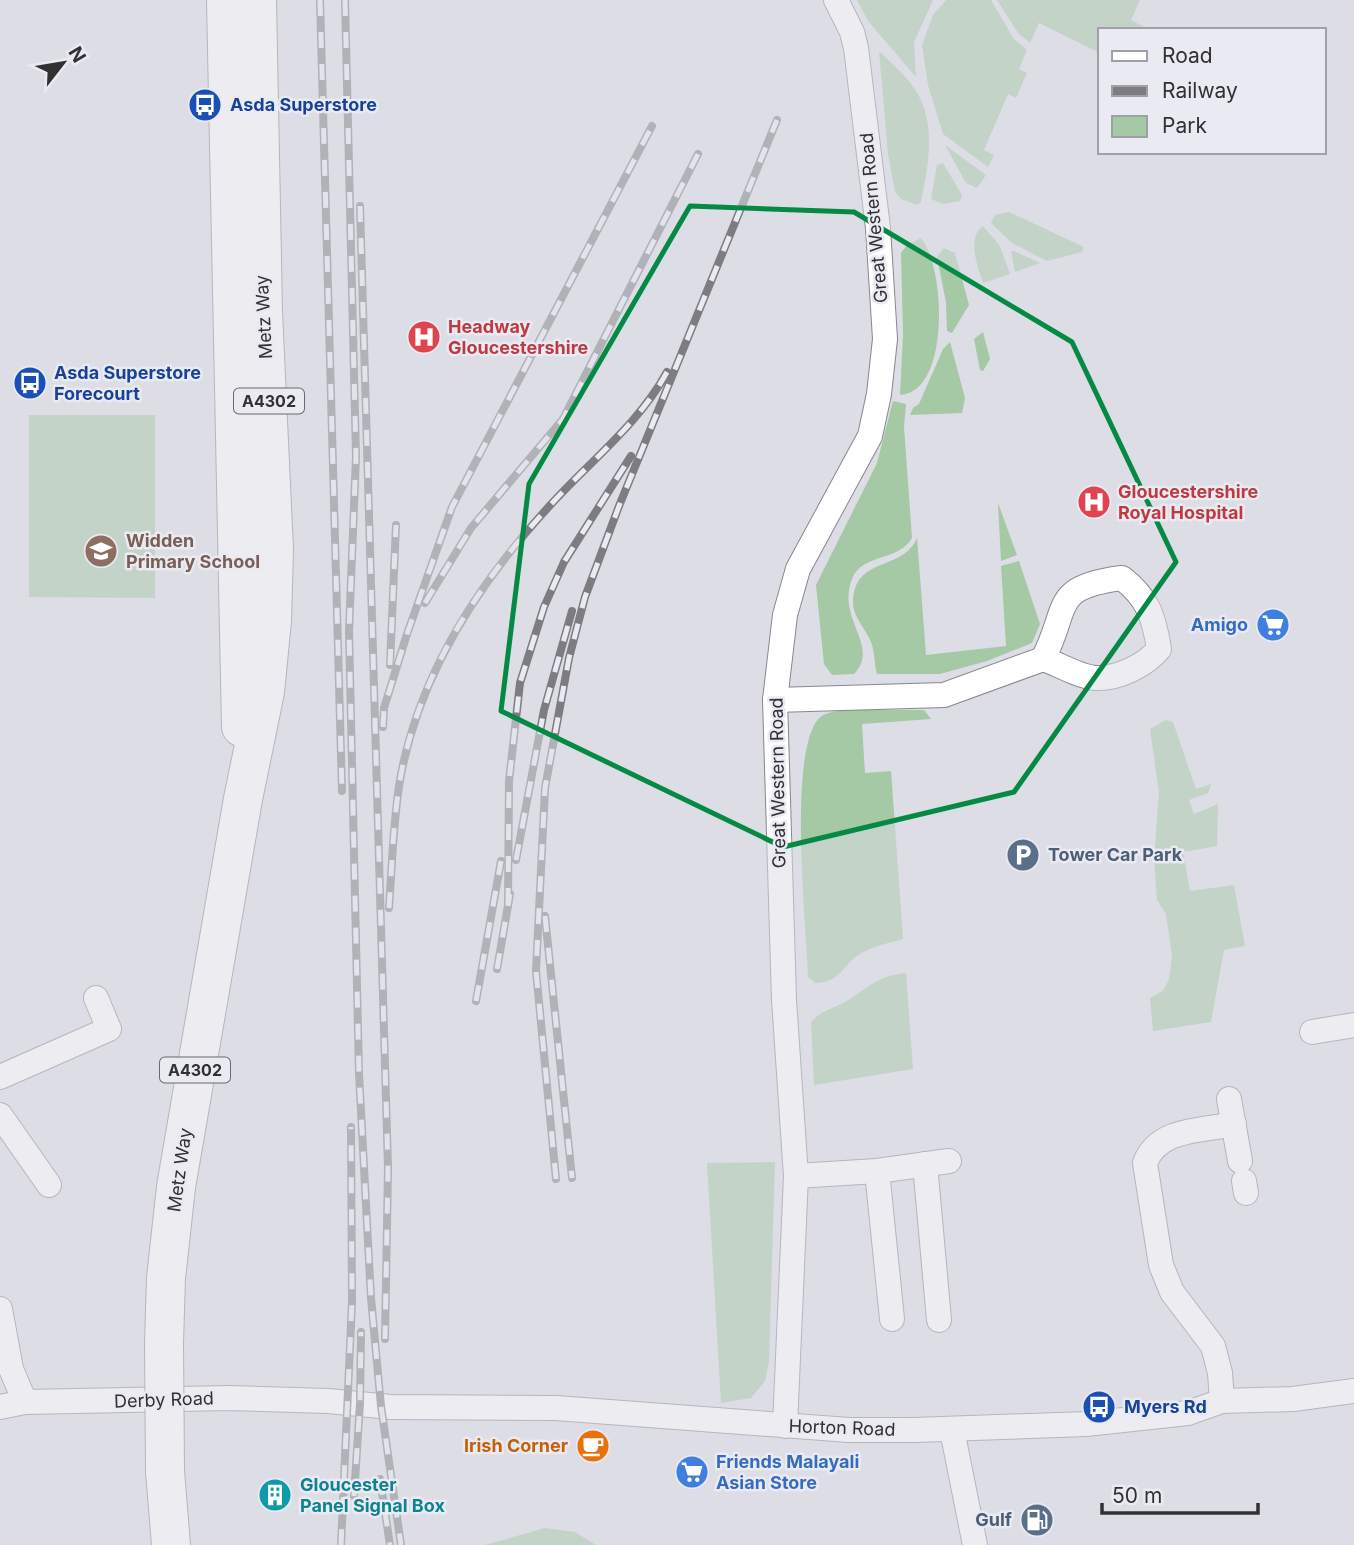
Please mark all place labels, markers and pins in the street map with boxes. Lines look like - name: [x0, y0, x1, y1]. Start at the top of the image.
- bus stop icon: Asda Superstore: [186, 86, 224, 124]
- place label: Asda Superstore: [230, 94, 377, 115]
- place label: Headway Gloucestershire: [448, 316, 589, 358]
- hospital icon: Headway Gloucestershire: [405, 318, 443, 356]
- place label: Asda Superstore Forecourt: [54, 362, 201, 404]
- bus stop icon: Asda Superstore Forecourt: [11, 364, 49, 402]
- place label: Gloucestershire Royal Hospital: [1118, 481, 1259, 523]
- hospital icon: Gloucestershire Royal Hospital: [1075, 483, 1113, 521]
- place label: Widden Primary School: [126, 530, 260, 572]
- school or university icon: Widden Primary School: [82, 532, 120, 570]
- supermarket icon: Amigo: [1254, 606, 1292, 644]
- place label: Amigo: [1191, 614, 1248, 635]
- parking icon: Tower Car Park: [1004, 836, 1042, 874]
- place label: Tower Car Park: [1048, 844, 1183, 865]
- bus stop icon: Myers Rd: [1080, 1388, 1118, 1426]
- place label: Myers Rd: [1124, 1396, 1207, 1417]
- cafe icon: Irish Corner: [574, 1427, 612, 1465]
- place label: Irish Corner: [464, 1435, 568, 1456]
- place label: Friends Malayali Asian Store: [716, 1451, 859, 1493]
- supermarket icon: Friends Malayali Asian Store: [673, 1453, 711, 1491]
- place label: Gloucester Panel Signal Box: [300, 1474, 445, 1516]
- building icon: Gloucester Panel Signal Box: [256, 1476, 294, 1514]
- fuel station icon: Gulf: [1018, 1501, 1056, 1539]
- place label: Gulf: [975, 1509, 1012, 1530]

